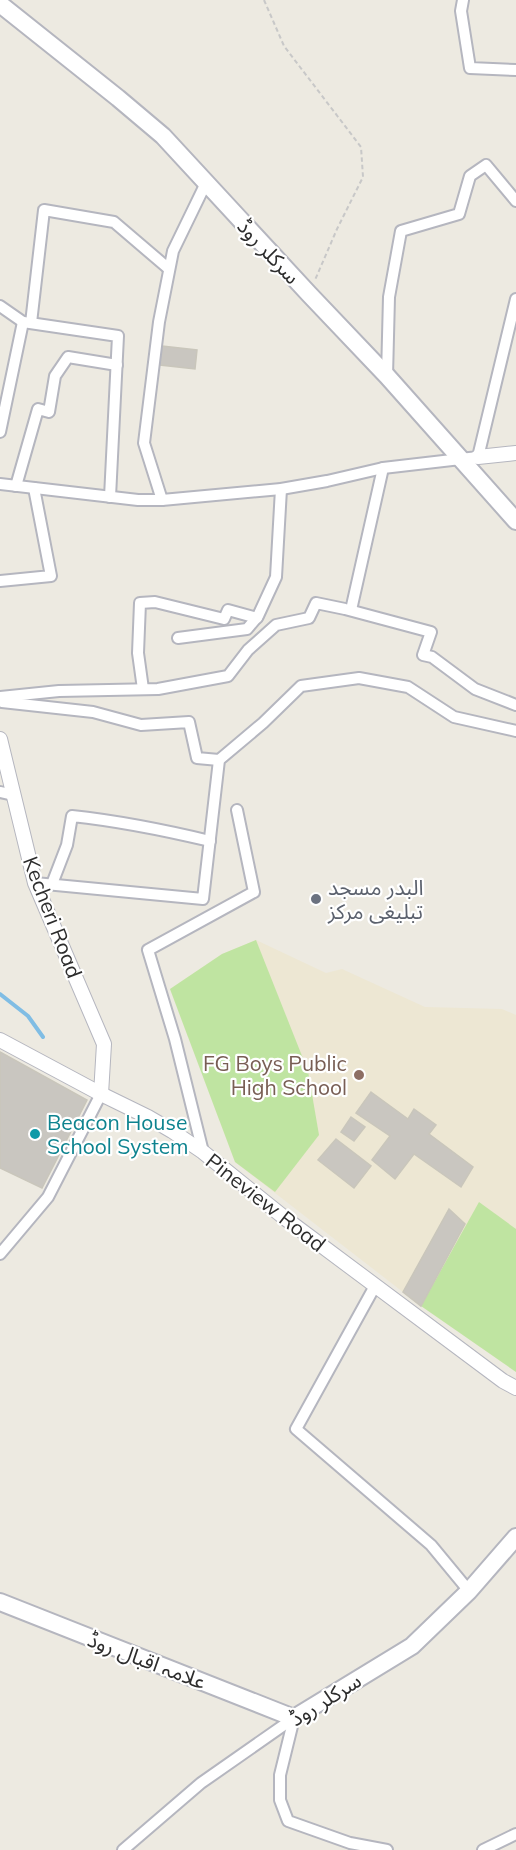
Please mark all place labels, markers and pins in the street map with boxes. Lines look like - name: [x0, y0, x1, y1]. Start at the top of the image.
- place label: البدر مسجد تبلیغی مرکز: [327, 874, 423, 924]
- marker: البدر مسجد تبلیغی مرکز: [309, 892, 323, 906]
- place label: FG Boys Public High School: [203, 1050, 347, 1100]
- marker: FG Boys Public High School: [352, 1068, 366, 1082]
- place label: Beacon House School System: [47, 1109, 189, 1159]
- marker: Beacon House School System: [28, 1127, 42, 1141]

